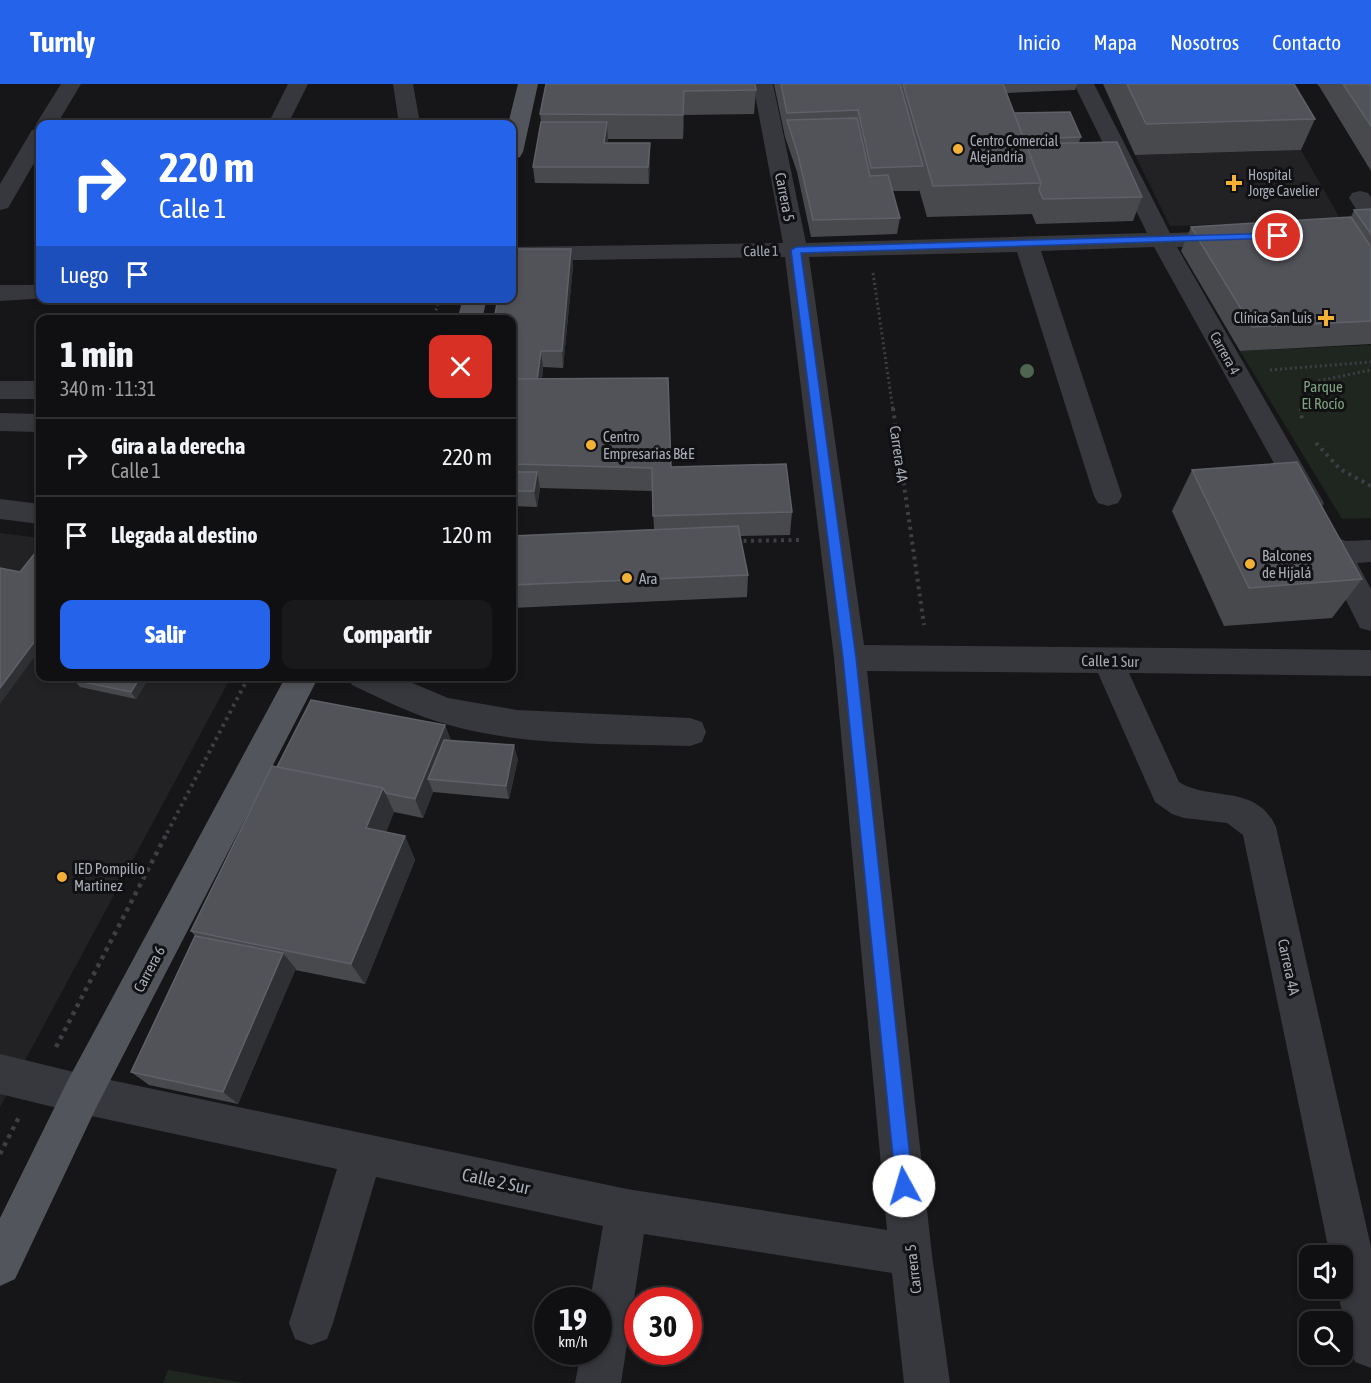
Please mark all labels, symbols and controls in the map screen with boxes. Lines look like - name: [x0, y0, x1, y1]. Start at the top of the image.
- text: Turnly: [30, 26, 95, 58]
- text: Inicio: [1018, 30, 1061, 54]
- text: Mapa: [1094, 30, 1137, 54]
- text: Nosotros: [1170, 30, 1239, 54]
- text: Contacto: [1272, 30, 1341, 54]
- place label: Centro Comercial Alejandría: [970, 133, 1058, 165]
- marker: Centro Comercial Alejandría: [951, 142, 965, 156]
- text: 220 m: [159, 143, 254, 191]
- icon: right: [60, 144, 138, 222]
- place label: Hospital Jorge Cavelier: [1248, 167, 1320, 199]
- street label: Carrera 5: [772, 171, 798, 223]
- marker: Hospital Jorge Cavelier: [1225, 174, 1243, 192]
- text: Calle 1: [159, 193, 226, 224]
- pin: [1252, 210, 1303, 261]
- icon: arrive: [1261, 219, 1294, 252]
- street label: Calle 1: [743, 243, 779, 259]
- icon: arrive: [121, 258, 154, 291]
- text: Luego: [60, 262, 109, 288]
- marker: Clínica San Luis: [1317, 309, 1335, 327]
- place label: Clínica San Luis: [1234, 310, 1312, 326]
- street label: Carrera 4: [1207, 329, 1243, 377]
- text: 1 min: [60, 333, 134, 375]
- button: close: [429, 335, 492, 398]
- text: 340 m · 11:31: [60, 377, 156, 400]
- park label: Parque El Rocío: [1301, 378, 1345, 412]
- street label: Carrera 4A: [887, 425, 911, 484]
- place label: Centro Empresarias B&E: [603, 428, 695, 462]
- text: Gira a la derecha: [111, 433, 245, 459]
- marker: Centro Empresarias B&E: [584, 438, 598, 452]
- icon: right: [60, 441, 93, 474]
- text: 220 m: [442, 444, 492, 470]
- text: Calle 1: [111, 459, 161, 482]
- icon: arrive: [60, 519, 93, 552]
- text: Llegada al destino: [111, 522, 258, 548]
- text: 120 m: [442, 522, 492, 548]
- place label: Balcones de Hijalá: [1262, 547, 1312, 581]
- marker: Balcones de Hijalá: [1243, 557, 1257, 571]
- place label: Ara: [639, 570, 657, 587]
- marker: Ara: [620, 571, 634, 585]
- button: Salir: [60, 600, 270, 669]
- button: Compartir: [282, 600, 492, 669]
- street label: Calle 1 Sur: [1081, 652, 1139, 670]
- place label: IED Pompilio Martinez: [74, 860, 145, 894]
- marker: IED Pompilio Martinez: [55, 870, 69, 884]
- street label: Carrera 4A: [1275, 937, 1303, 997]
- street label: Carrera 6: [130, 943, 168, 995]
- position arrow: [872, 1154, 936, 1218]
- street label: Calle 2 Sur: [460, 1164, 533, 1199]
- street label: Carrera 5: [902, 1243, 924, 1295]
- map controls: [1299, 1245, 1353, 1365]
- button: sound: [1299, 1245, 1353, 1299]
- speed limit sign: 30: [624, 1287, 702, 1365]
- text: 19: [559, 1302, 587, 1336]
- button: search: [1299, 1311, 1353, 1365]
- text: km/h: [558, 1333, 588, 1350]

